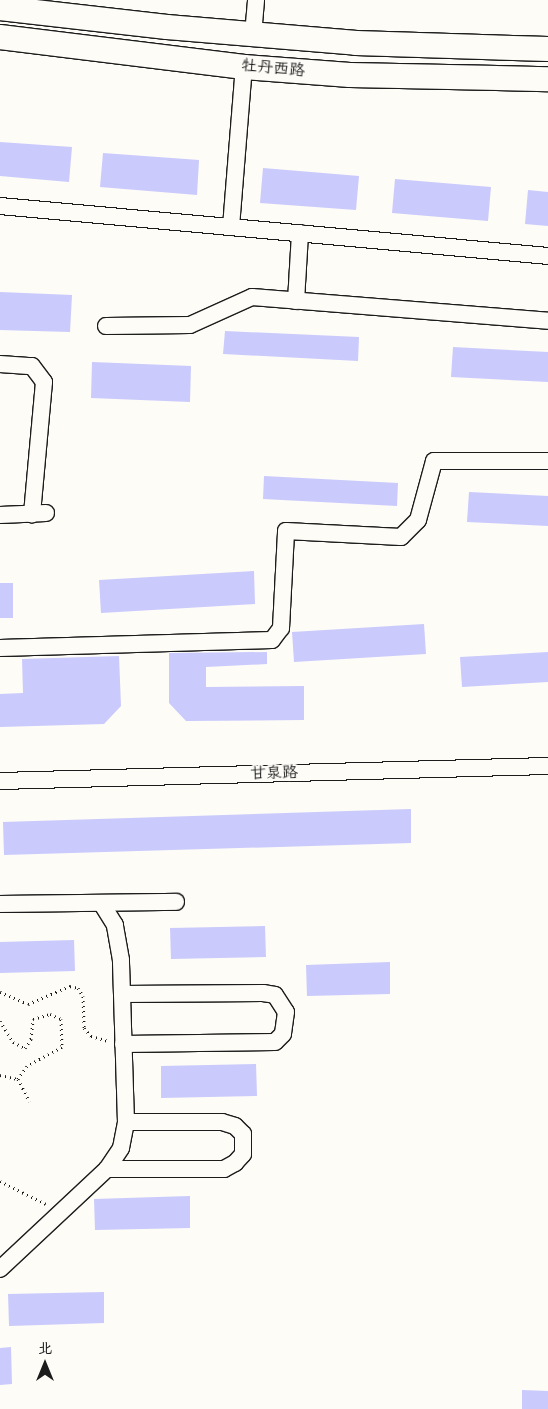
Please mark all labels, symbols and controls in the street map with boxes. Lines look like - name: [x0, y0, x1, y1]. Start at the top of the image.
- street label: 牡丹西路: [240, 57, 306, 81]
- street label: 甘泉路: [250, 764, 298, 784]
- text: 北: [38, 1338, 52, 1360]
- north arrow: [20, 1339, 70, 1389]

